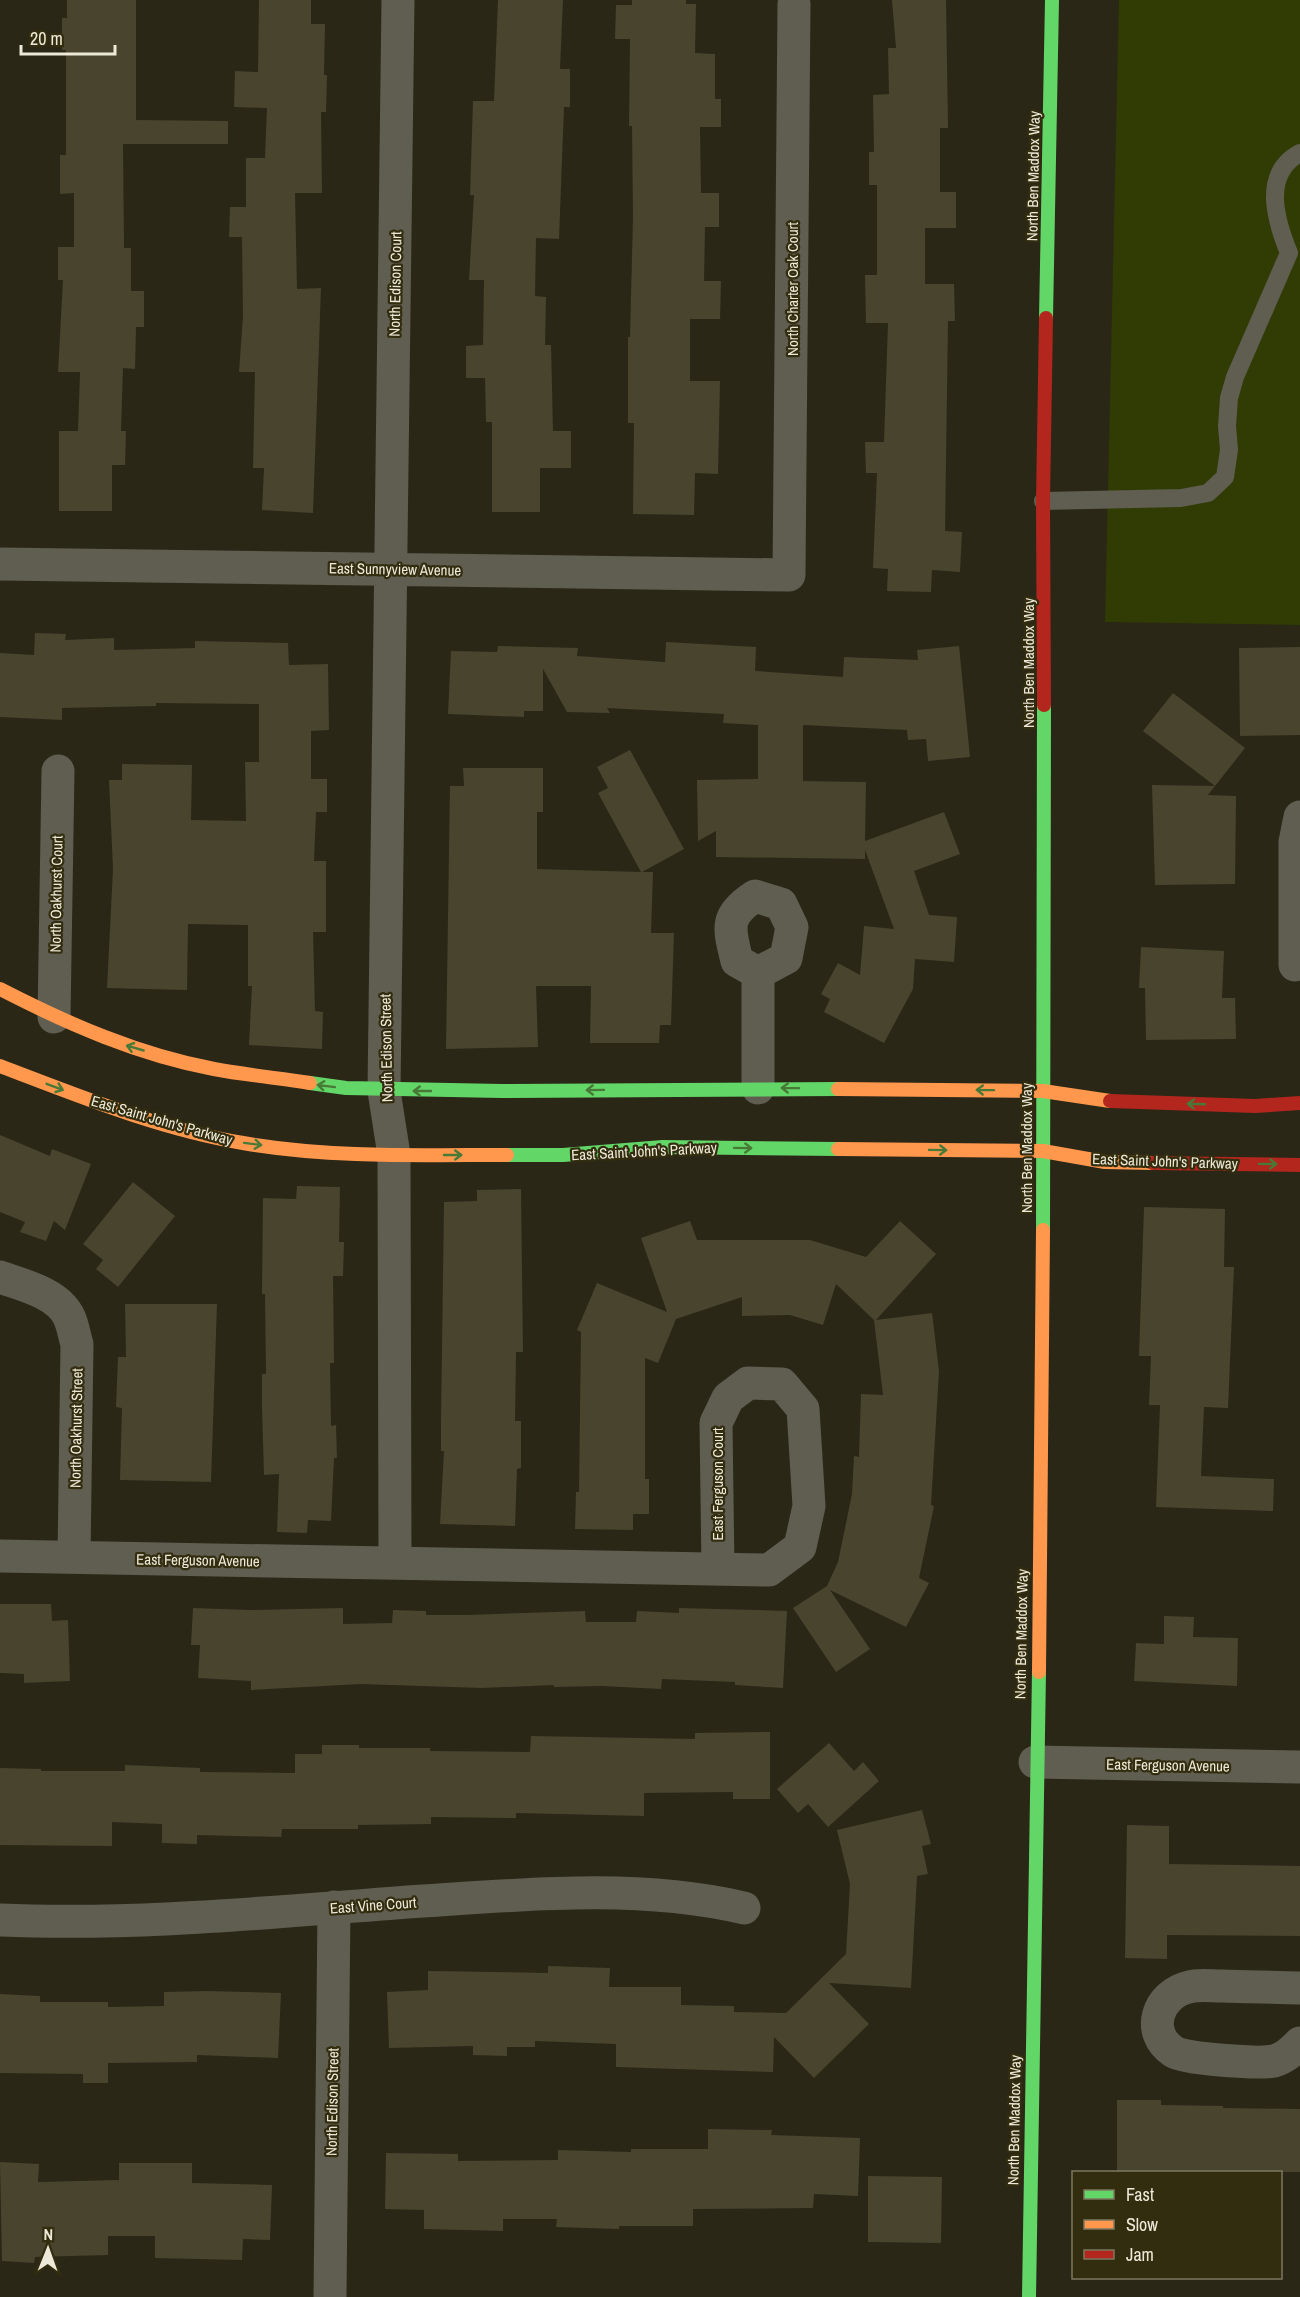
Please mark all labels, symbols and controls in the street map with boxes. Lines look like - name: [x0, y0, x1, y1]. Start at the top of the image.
- scale bar: [21, 18, 116, 56]
- text: 20 m: [30, 26, 63, 51]
- street label: North Ben Maddox Way: [1021, 110, 1045, 241]
- street label: North Charter Oak Court: [782, 221, 803, 356]
- street label: North Edison Court: [384, 231, 406, 337]
- street label: East Sunnyview Avenue: [329, 557, 462, 581]
- street label: North Ben Maddox Way: [1018, 597, 1039, 728]
- street label: North Oakhurst Court: [44, 835, 68, 953]
- street label: North Edison Street: [375, 993, 397, 1102]
- one-way arrow: [126, 1042, 145, 1053]
- one-way arrow: [316, 1080, 336, 1091]
- one-way arrow: [45, 1082, 63, 1093]
- one-way arrow: [780, 1082, 800, 1094]
- street label: North Ben Maddox Way: [1016, 1082, 1037, 1213]
- one-way arrow: [585, 1084, 605, 1096]
- one-way arrow: [975, 1084, 995, 1096]
- one-way arrow: [413, 1085, 433, 1097]
- street label: East Saint John's Parkway: [89, 1090, 236, 1150]
- one-way arrow: [1187, 1098, 1207, 1110]
- street label: East Saint John's Parkway: [571, 1137, 718, 1165]
- one-way arrow: [242, 1139, 262, 1150]
- one-way arrow: [732, 1142, 752, 1154]
- one-way arrow: [927, 1144, 947, 1156]
- street label: East Saint John's Parkway: [1092, 1148, 1239, 1174]
- one-way arrow: [442, 1149, 462, 1161]
- one-way arrow: [1258, 1158, 1278, 1170]
- street label: North Oakhurst Street: [64, 1367, 88, 1488]
- street label: East Ferguson Court: [707, 1427, 728, 1540]
- street label: East Ferguson Avenue: [136, 1548, 260, 1572]
- street label: North Ben Maddox Way: [1009, 1568, 1033, 1699]
- street label: East Ferguson Avenue: [1106, 1753, 1230, 1777]
- street label: East Vine Court: [329, 1891, 418, 1918]
- street label: North Edison Street: [321, 2047, 343, 2156]
- street label: North Ben Maddox Way: [1002, 2054, 1026, 2185]
- legend: [1072, 2171, 1282, 2279]
- text: Fast: [1126, 2182, 1154, 2207]
- text: Slow: [1126, 2212, 1158, 2237]
- north arrow: [18, 2219, 78, 2279]
- text: N: [43, 2223, 53, 2245]
- text: Jam: [1126, 2242, 1154, 2267]

